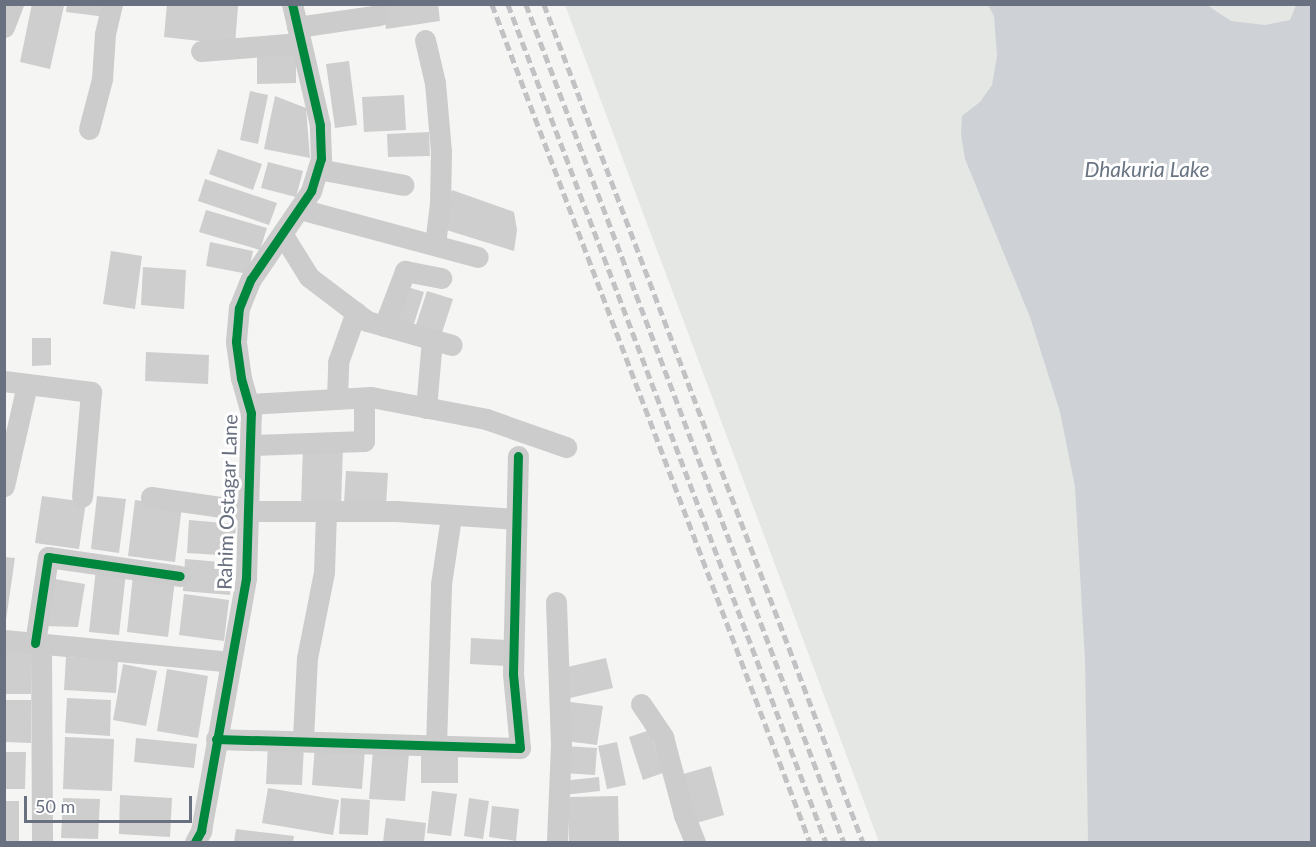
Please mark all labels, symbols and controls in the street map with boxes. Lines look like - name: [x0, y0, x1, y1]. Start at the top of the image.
- water label: Dhakuria Lake: [1084, 156, 1210, 182]
- street label: Rahim Ostagar Lane: [212, 414, 242, 590]
- scale bar: [27, 784, 195, 822]
- text: 50 m: [35, 795, 75, 817]

